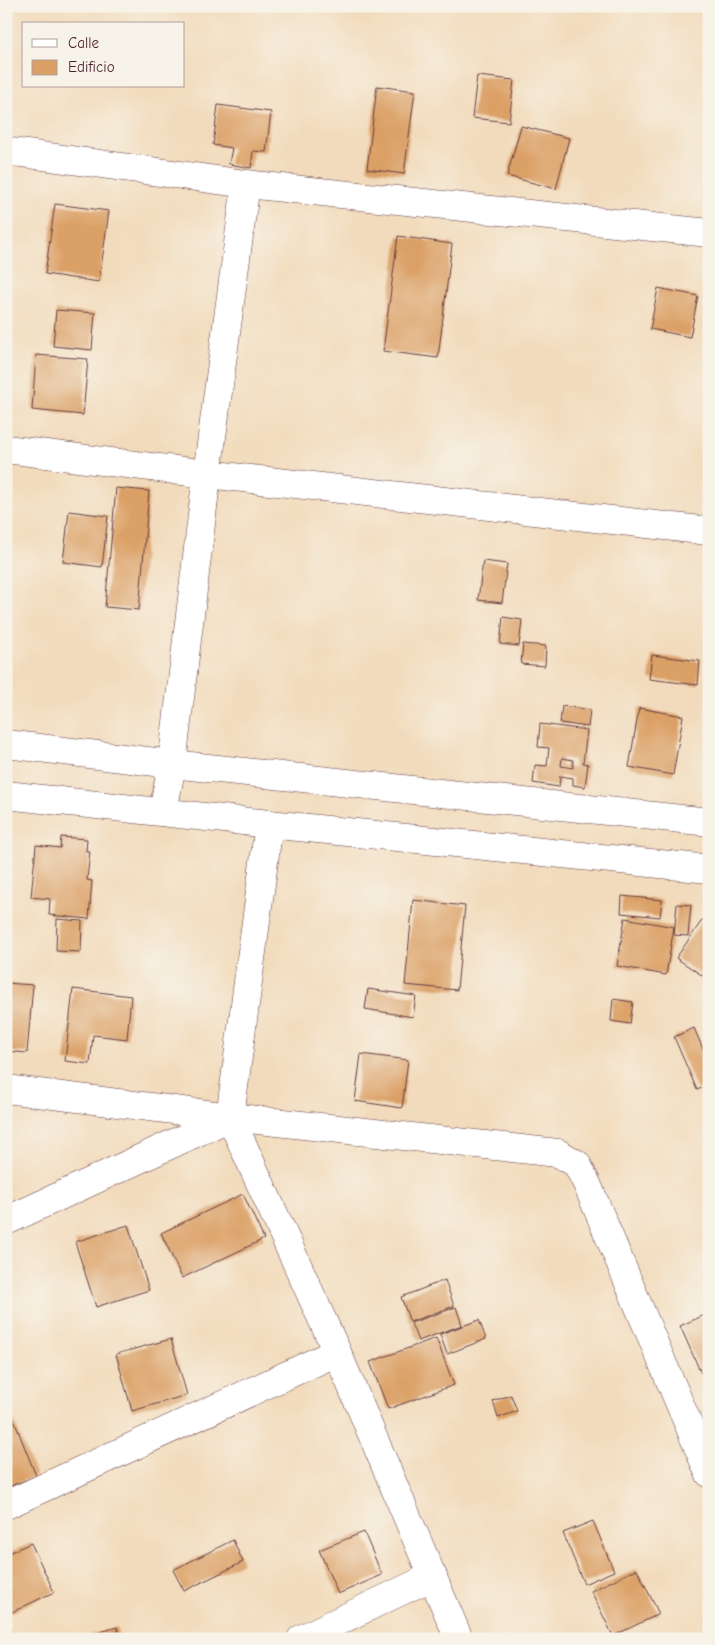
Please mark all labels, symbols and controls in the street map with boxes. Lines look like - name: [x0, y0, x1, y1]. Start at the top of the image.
- legend: [22, 22, 185, 88]
- text: Calle: [68, 34, 100, 52]
- text: Edificio: [68, 58, 115, 76]

